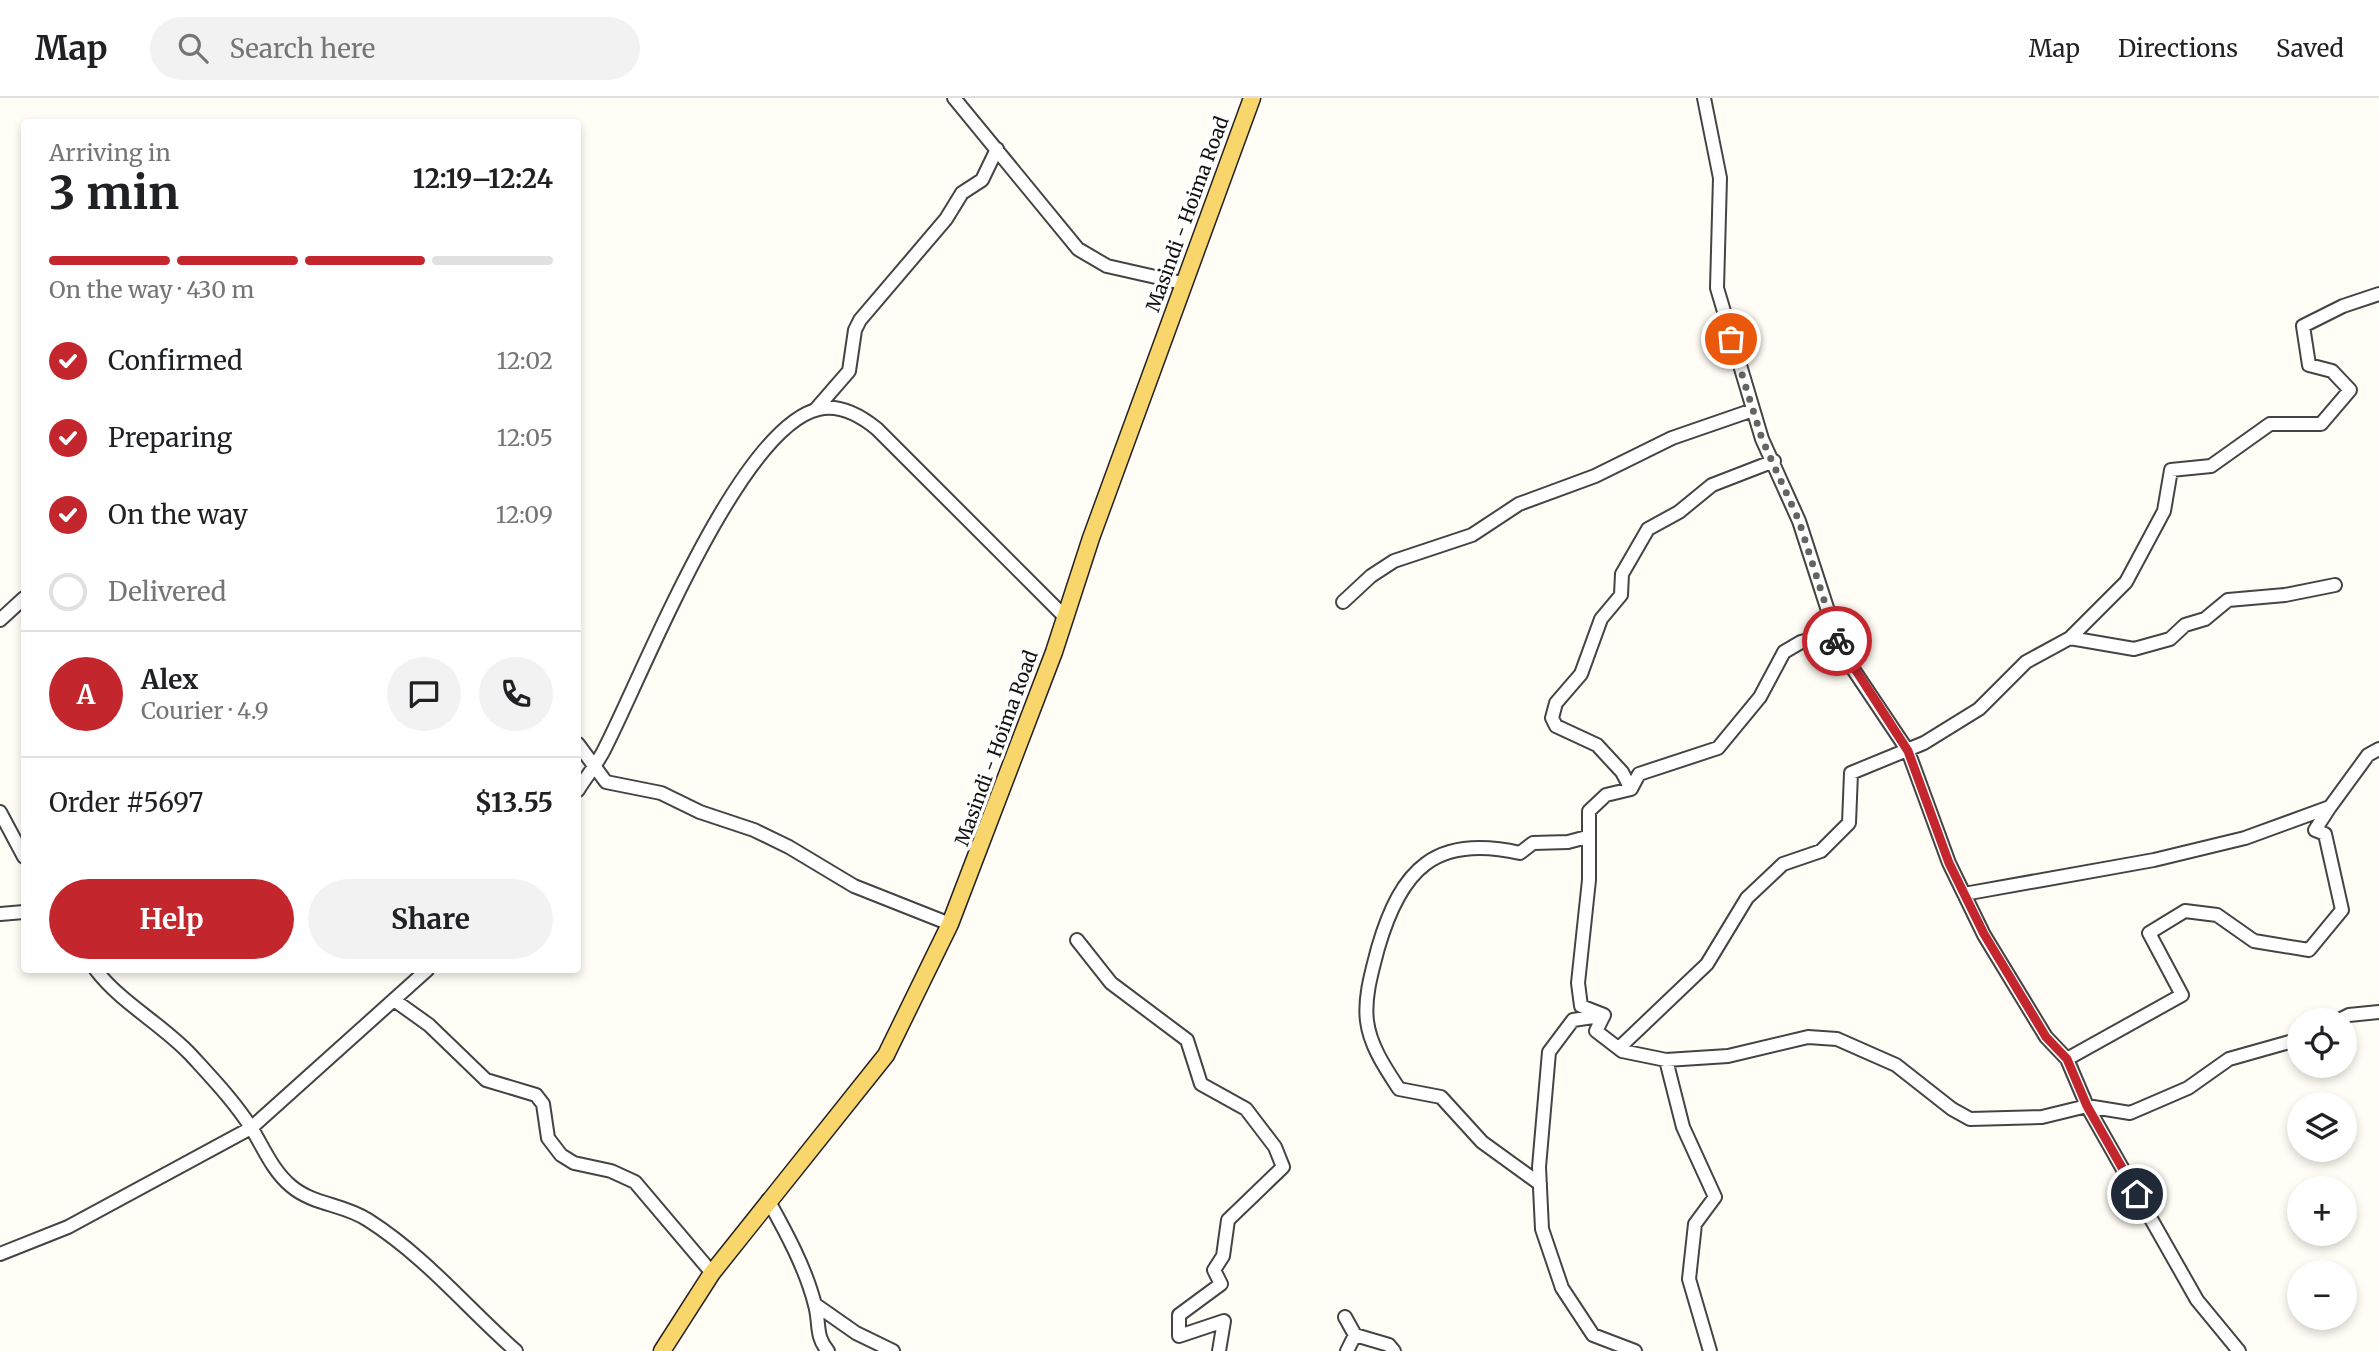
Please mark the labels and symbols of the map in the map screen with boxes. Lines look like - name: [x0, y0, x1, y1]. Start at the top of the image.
- street label: Masindi - Hoima Road: [1140, 113, 1234, 315]
- pin: [1701, 309, 1761, 369]
- courier: [1802, 606, 1872, 676]
- street label: Masindi - Hoima Road: [949, 647, 1043, 849]
- pin: [2107, 1164, 2167, 1224]

